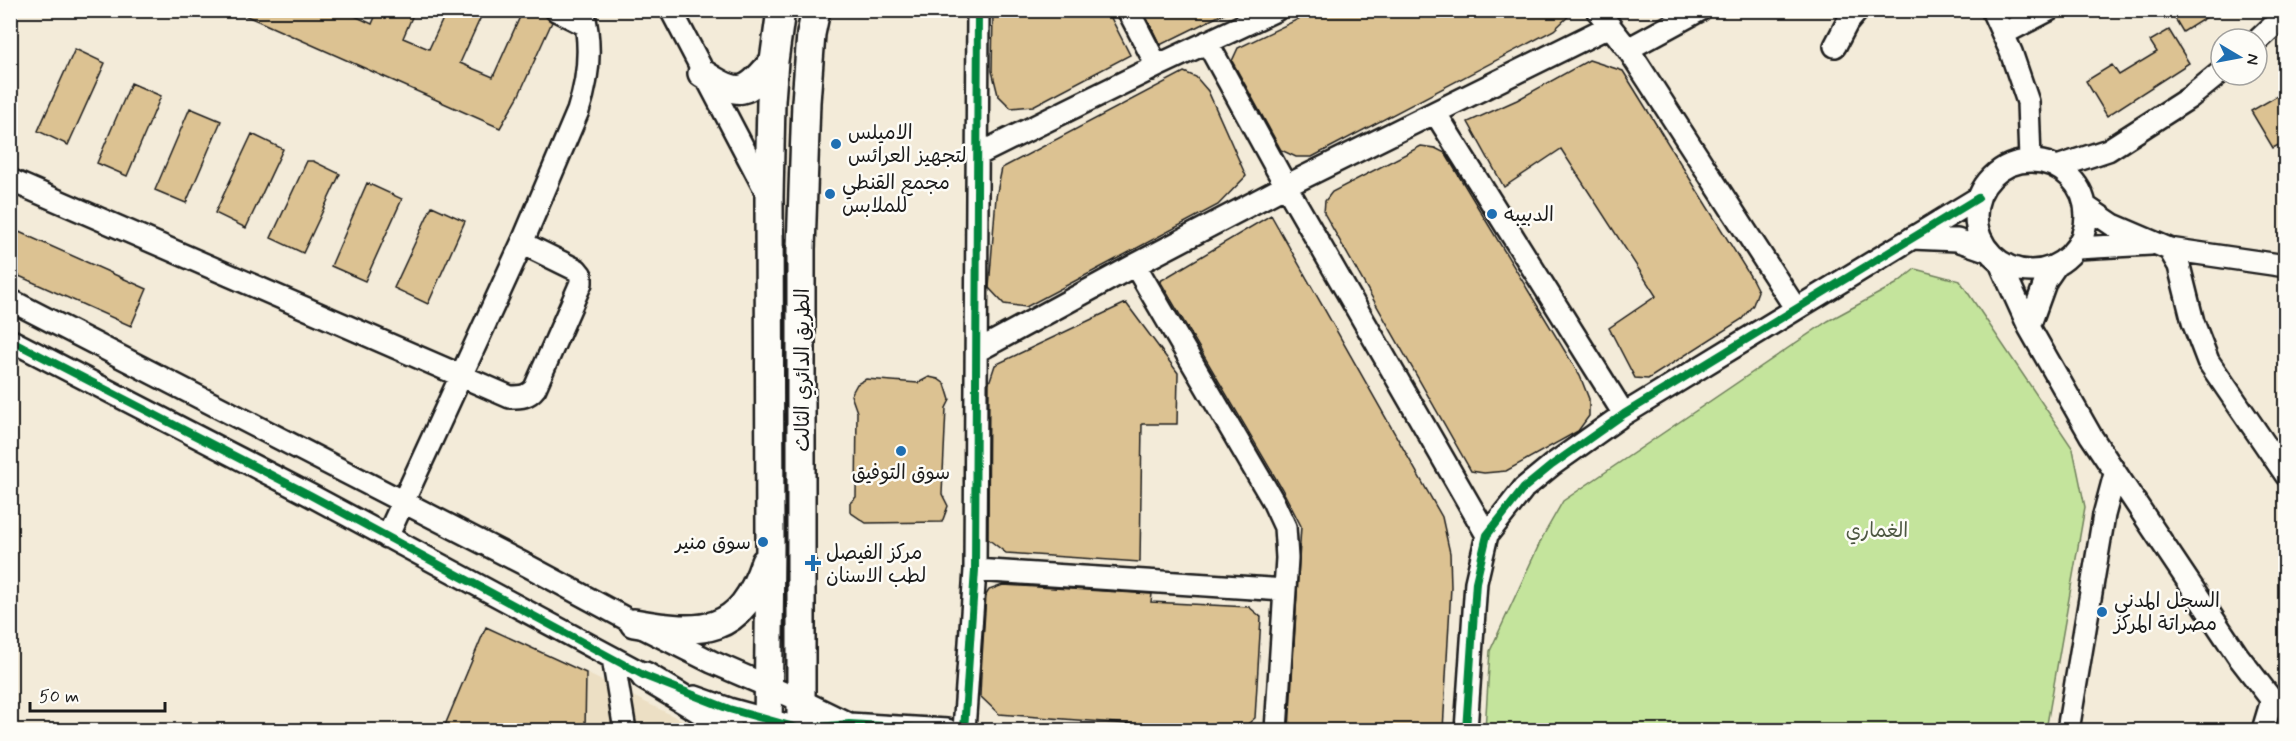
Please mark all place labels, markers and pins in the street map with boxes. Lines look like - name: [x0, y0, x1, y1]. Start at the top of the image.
- place label: الاميلس لتجهيز العرائس: [848, 120, 967, 170]
- marker: الاميلس لتجهيز العرائس: [829, 137, 843, 151]
- place label: مجمع القنطي للملابس: [842, 170, 950, 220]
- marker: مجمع القنطي للملابس: [823, 187, 837, 201]
- place label: الدبيبه: [1504, 202, 1554, 229]
- marker: الدبيبه: [1485, 207, 1499, 221]
- marker: سوق التوفيق: [894, 444, 908, 458]
- place label: سوق التوفيق: [852, 460, 950, 487]
- place label: سوق منير: [674, 530, 751, 557]
- marker: سوق منير: [756, 535, 770, 549]
- place label: مركز الفيصل لطب الاسنان: [826, 540, 926, 590]
- marker: مركز الفيصل لطب الاسنان: [804, 554, 822, 572]
- place label: السجل المدني مصراتة المركز: [2112, 588, 2220, 638]
- marker: السجل المدني مصراتة المركز: [2095, 605, 2109, 619]

